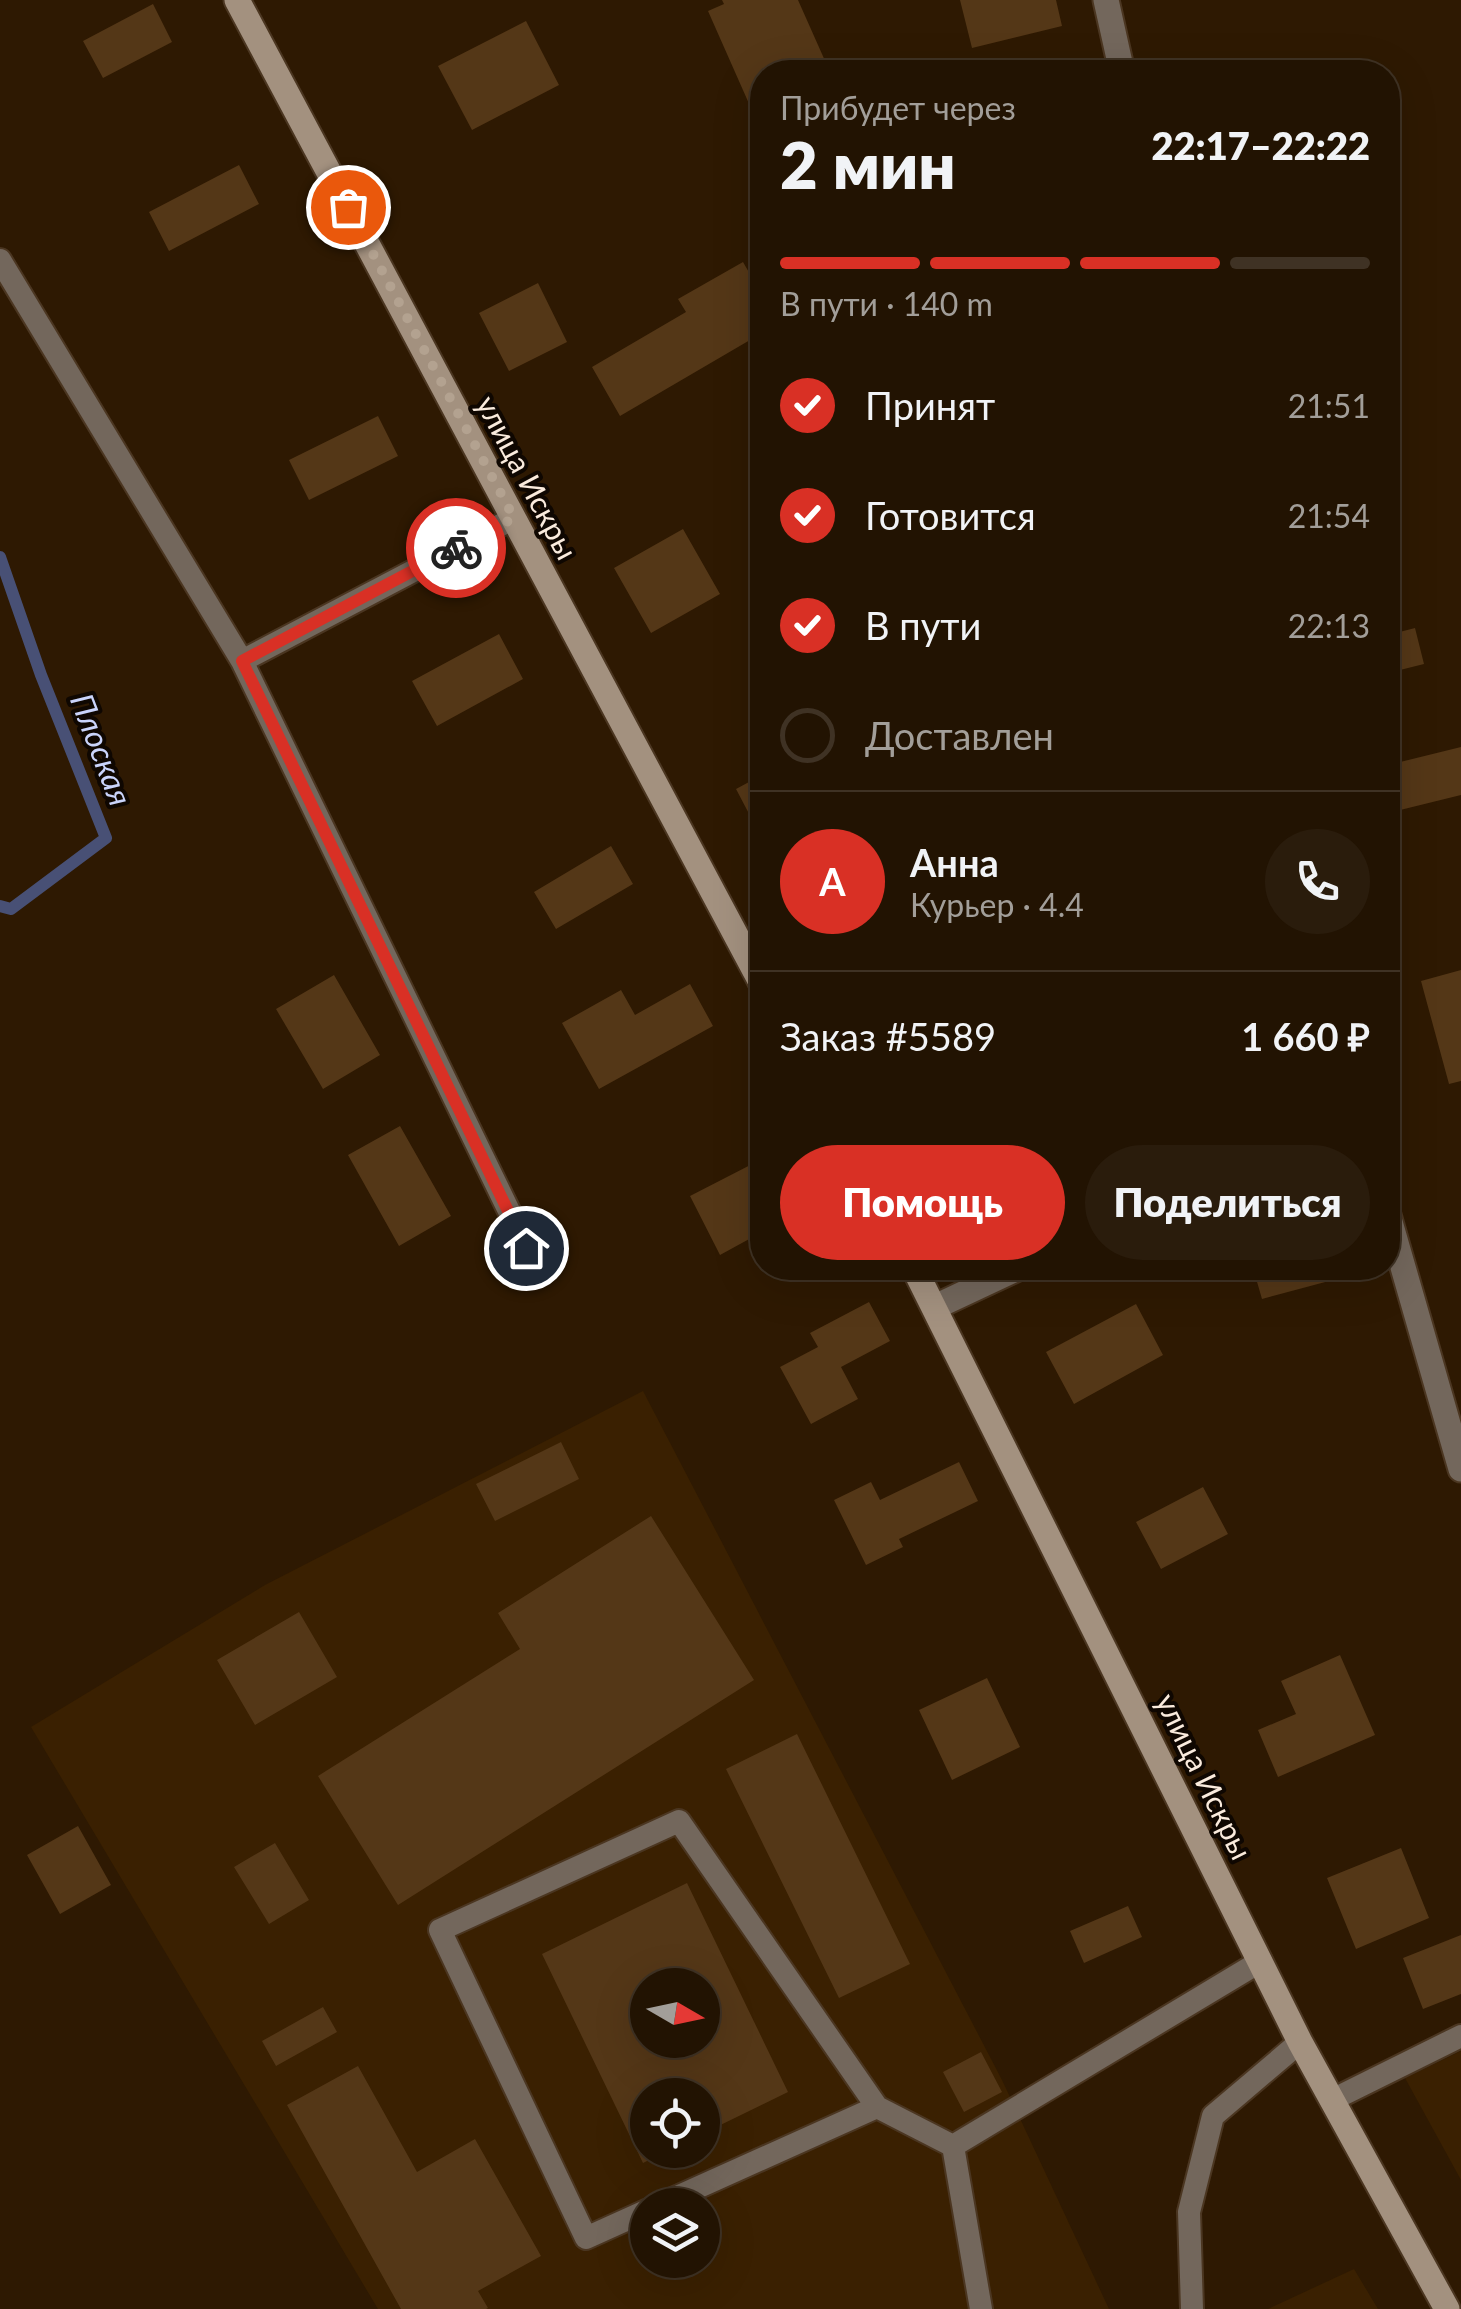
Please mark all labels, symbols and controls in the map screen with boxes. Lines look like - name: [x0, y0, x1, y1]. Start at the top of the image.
- text: Прибудет через: [780, 88, 1016, 127]
- text: 22:17–22:22: [1151, 122, 1370, 168]
- text: 2 мин: [780, 125, 956, 203]
- pin: [306, 165, 391, 250]
- icon: bag: [321, 180, 376, 235]
- text: В пути · 140 m: [780, 284, 993, 323]
- icon: check: [780, 378, 835, 433]
- text: Принят: [865, 382, 995, 428]
- text: 21:51: [1288, 386, 1370, 425]
- street label: улица Искры: [470, 389, 586, 565]
- icon: check: [780, 488, 835, 543]
- text: Готовится: [865, 492, 1036, 538]
- text: 21:54: [1288, 496, 1370, 535]
- courier: [406, 498, 506, 598]
- icon: bike: [429, 521, 484, 576]
- icon: check: [780, 598, 835, 653]
- text: В пути: [865, 602, 981, 648]
- text: 22:13: [1288, 606, 1370, 645]
- water label: Плоская: [63, 687, 141, 811]
- text: Доставлен: [865, 712, 1054, 758]
- button: phone: [1265, 829, 1370, 934]
- text: Анна: [910, 839, 999, 885]
- text: А: [819, 858, 846, 904]
- text: Курьер · 4.4: [910, 885, 1084, 924]
- text: Заказ #5589: [780, 1013, 996, 1059]
- text: 1 660 ₽: [1241, 1013, 1370, 1059]
- button: Помощь: [780, 1145, 1065, 1260]
- button: Поделиться: [1085, 1145, 1370, 1260]
- pin: [484, 1206, 569, 1291]
- icon: home: [499, 1221, 554, 1276]
- street label: улица Искры: [1149, 1687, 1261, 1865]
- north arrow: [630, 1968, 720, 2058]
- map controls: [630, 1968, 720, 2278]
- button: locate: [630, 2078, 720, 2168]
- button: layers: [630, 2188, 720, 2278]

